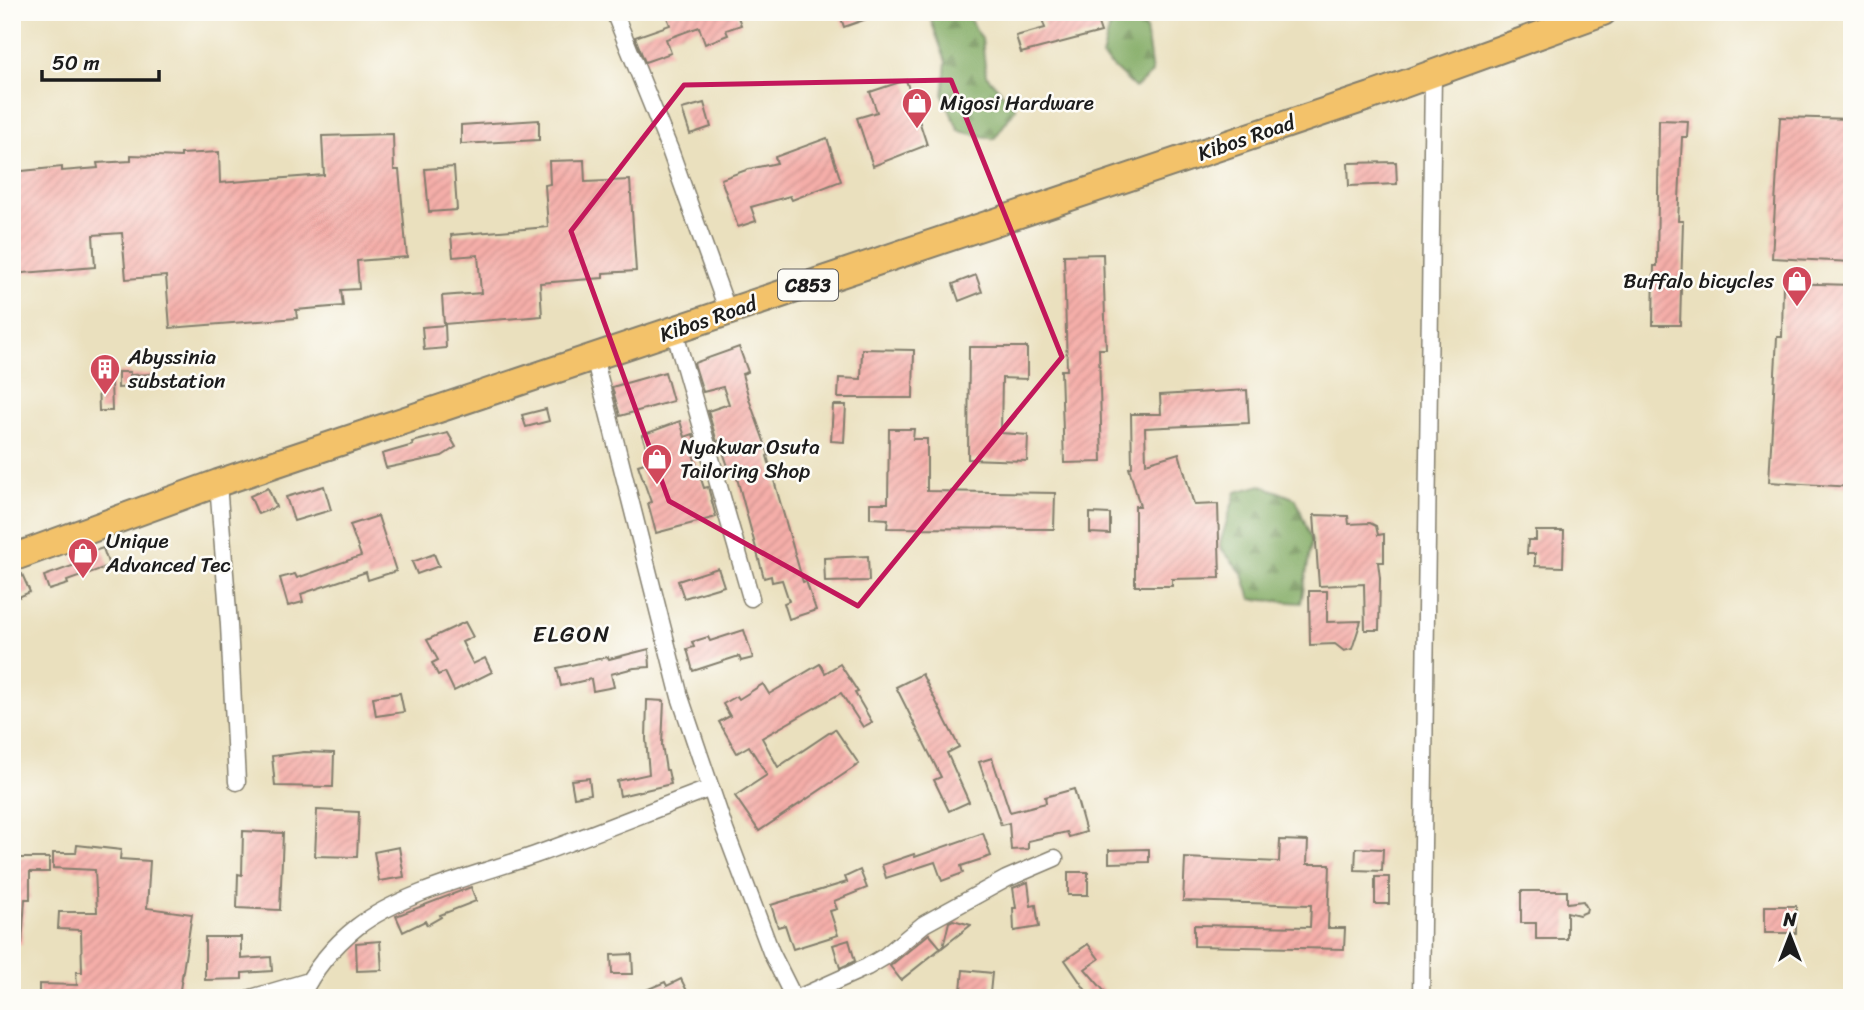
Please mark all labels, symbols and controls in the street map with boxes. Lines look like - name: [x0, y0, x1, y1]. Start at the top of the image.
- scale bar: [42, 38, 159, 82]
- text: 50 m: [52, 44, 100, 82]
- place label: Migosi Hardware: [940, 84, 1094, 122]
- shop icon: Migosi Hardware: [900, 86, 934, 130]
- street label: Kibos Road: [1192, 103, 1302, 172]
- place label: Buffalo bicycles: [1623, 262, 1774, 300]
- shop icon: Buffalo bicycles: [1780, 264, 1814, 308]
- road number: C853: [778, 270, 838, 300]
- street label: Kibos Road: [654, 284, 764, 353]
- place label: Abyssinia substation: [127, 338, 226, 400]
- building icon: Abyssinia substation: [88, 352, 122, 396]
- place label: Nyakwar Osuta Tailoring Shop: [680, 428, 820, 490]
- shop icon: Nyakwar Osuta Tailoring Shop: [640, 442, 674, 486]
- place label: Unique Advanced Tec: [105, 522, 231, 584]
- shop icon: Unique Advanced Tec: [66, 536, 100, 580]
- district label: ELGON: [533, 614, 611, 655]
- north arrow: [1756, 902, 1826, 972]
- text: N: [1782, 903, 1797, 936]

